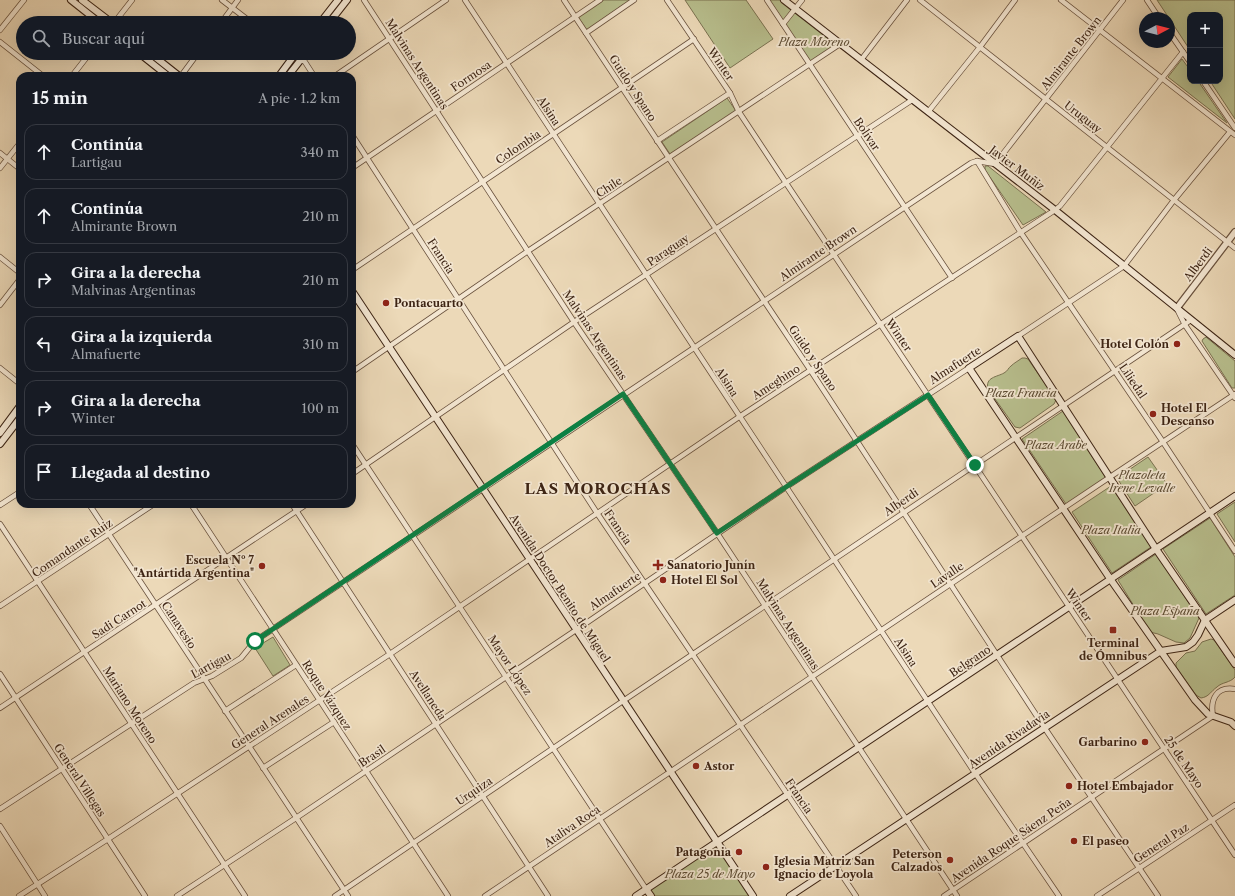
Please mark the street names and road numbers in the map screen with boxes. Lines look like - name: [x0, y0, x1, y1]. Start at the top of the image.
- street label: Almirante Brown: [1037, 13, 1104, 93]
- street label: Malvinas Argentinas: [382, 16, 452, 112]
- street label: Winter: [704, 44, 737, 84]
- street label: Guido y Spano: [606, 52, 660, 124]
- street label: Formosa: [448, 57, 494, 95]
- street label: Alsina: [534, 93, 564, 128]
- street label: Uruguay: [1061, 98, 1105, 137]
- street label: Bolívar: [851, 115, 883, 154]
- street label: Colombia: [493, 127, 543, 167]
- street label: Javier Muñiz: [985, 141, 1048, 194]
- street label: Chile: [593, 173, 625, 201]
- street label: Almirante Brown: [776, 222, 859, 284]
- street label: Paraguay: [644, 230, 692, 269]
- street label: Francia: [424, 236, 458, 276]
- street label: Alberdi: [1180, 244, 1216, 284]
- street label: Malvinas Argentinas: [560, 287, 630, 383]
- street label: Winter: [882, 315, 915, 355]
- street label: Guido y Spano: [786, 322, 840, 394]
- street label: Almafuerte: [926, 343, 984, 387]
- street label: Ameghino: [749, 361, 803, 403]
- street label: Liliedal: [1116, 361, 1150, 402]
- street label: Alsina: [712, 364, 742, 399]
- street label: Alberdi: [880, 485, 922, 519]
- street label: Francia: [601, 507, 635, 547]
- street label: Avenida Doctor Benito de Miguel: [506, 510, 614, 665]
- street label: Comandante Ruiz: [29, 516, 115, 580]
- street label: Lavalle: [928, 559, 966, 591]
- street label: Almafuerte: [586, 569, 643, 614]
- street label: Malvinas Argentinas: [753, 576, 823, 672]
- street label: Winter: [1062, 585, 1095, 625]
- street label: Sadi Carnot: [89, 596, 149, 642]
- street label: Canavesio: [159, 599, 200, 651]
- street label: Mayor López: [485, 632, 535, 698]
- street label: Alsina: [891, 634, 921, 669]
- street label: Belgrano: [947, 642, 994, 680]
- street label: Lartigau: [189, 649, 234, 681]
- street label: Roque Vázquez: [299, 657, 355, 733]
- street label: Mariano Moreno: [100, 664, 160, 746]
- street label: Avellaneda: [406, 666, 450, 723]
- street label: General Arenales: [228, 692, 312, 752]
- street label: Avenida Rivadavia: [965, 707, 1052, 772]
- street label: 25 de Mayo: [1161, 733, 1207, 791]
- street label: General Villegas: [51, 741, 109, 819]
- street label: Brasil: [356, 742, 389, 770]
- street label: Urquiza: [453, 774, 495, 808]
- street label: Francia: [782, 776, 816, 816]
- street label: Avenida Roque Sáenz Peña: [948, 794, 1074, 886]
- street label: Ataliva Roca: [540, 802, 603, 850]
- street label: General Paz: [1131, 820, 1192, 866]

